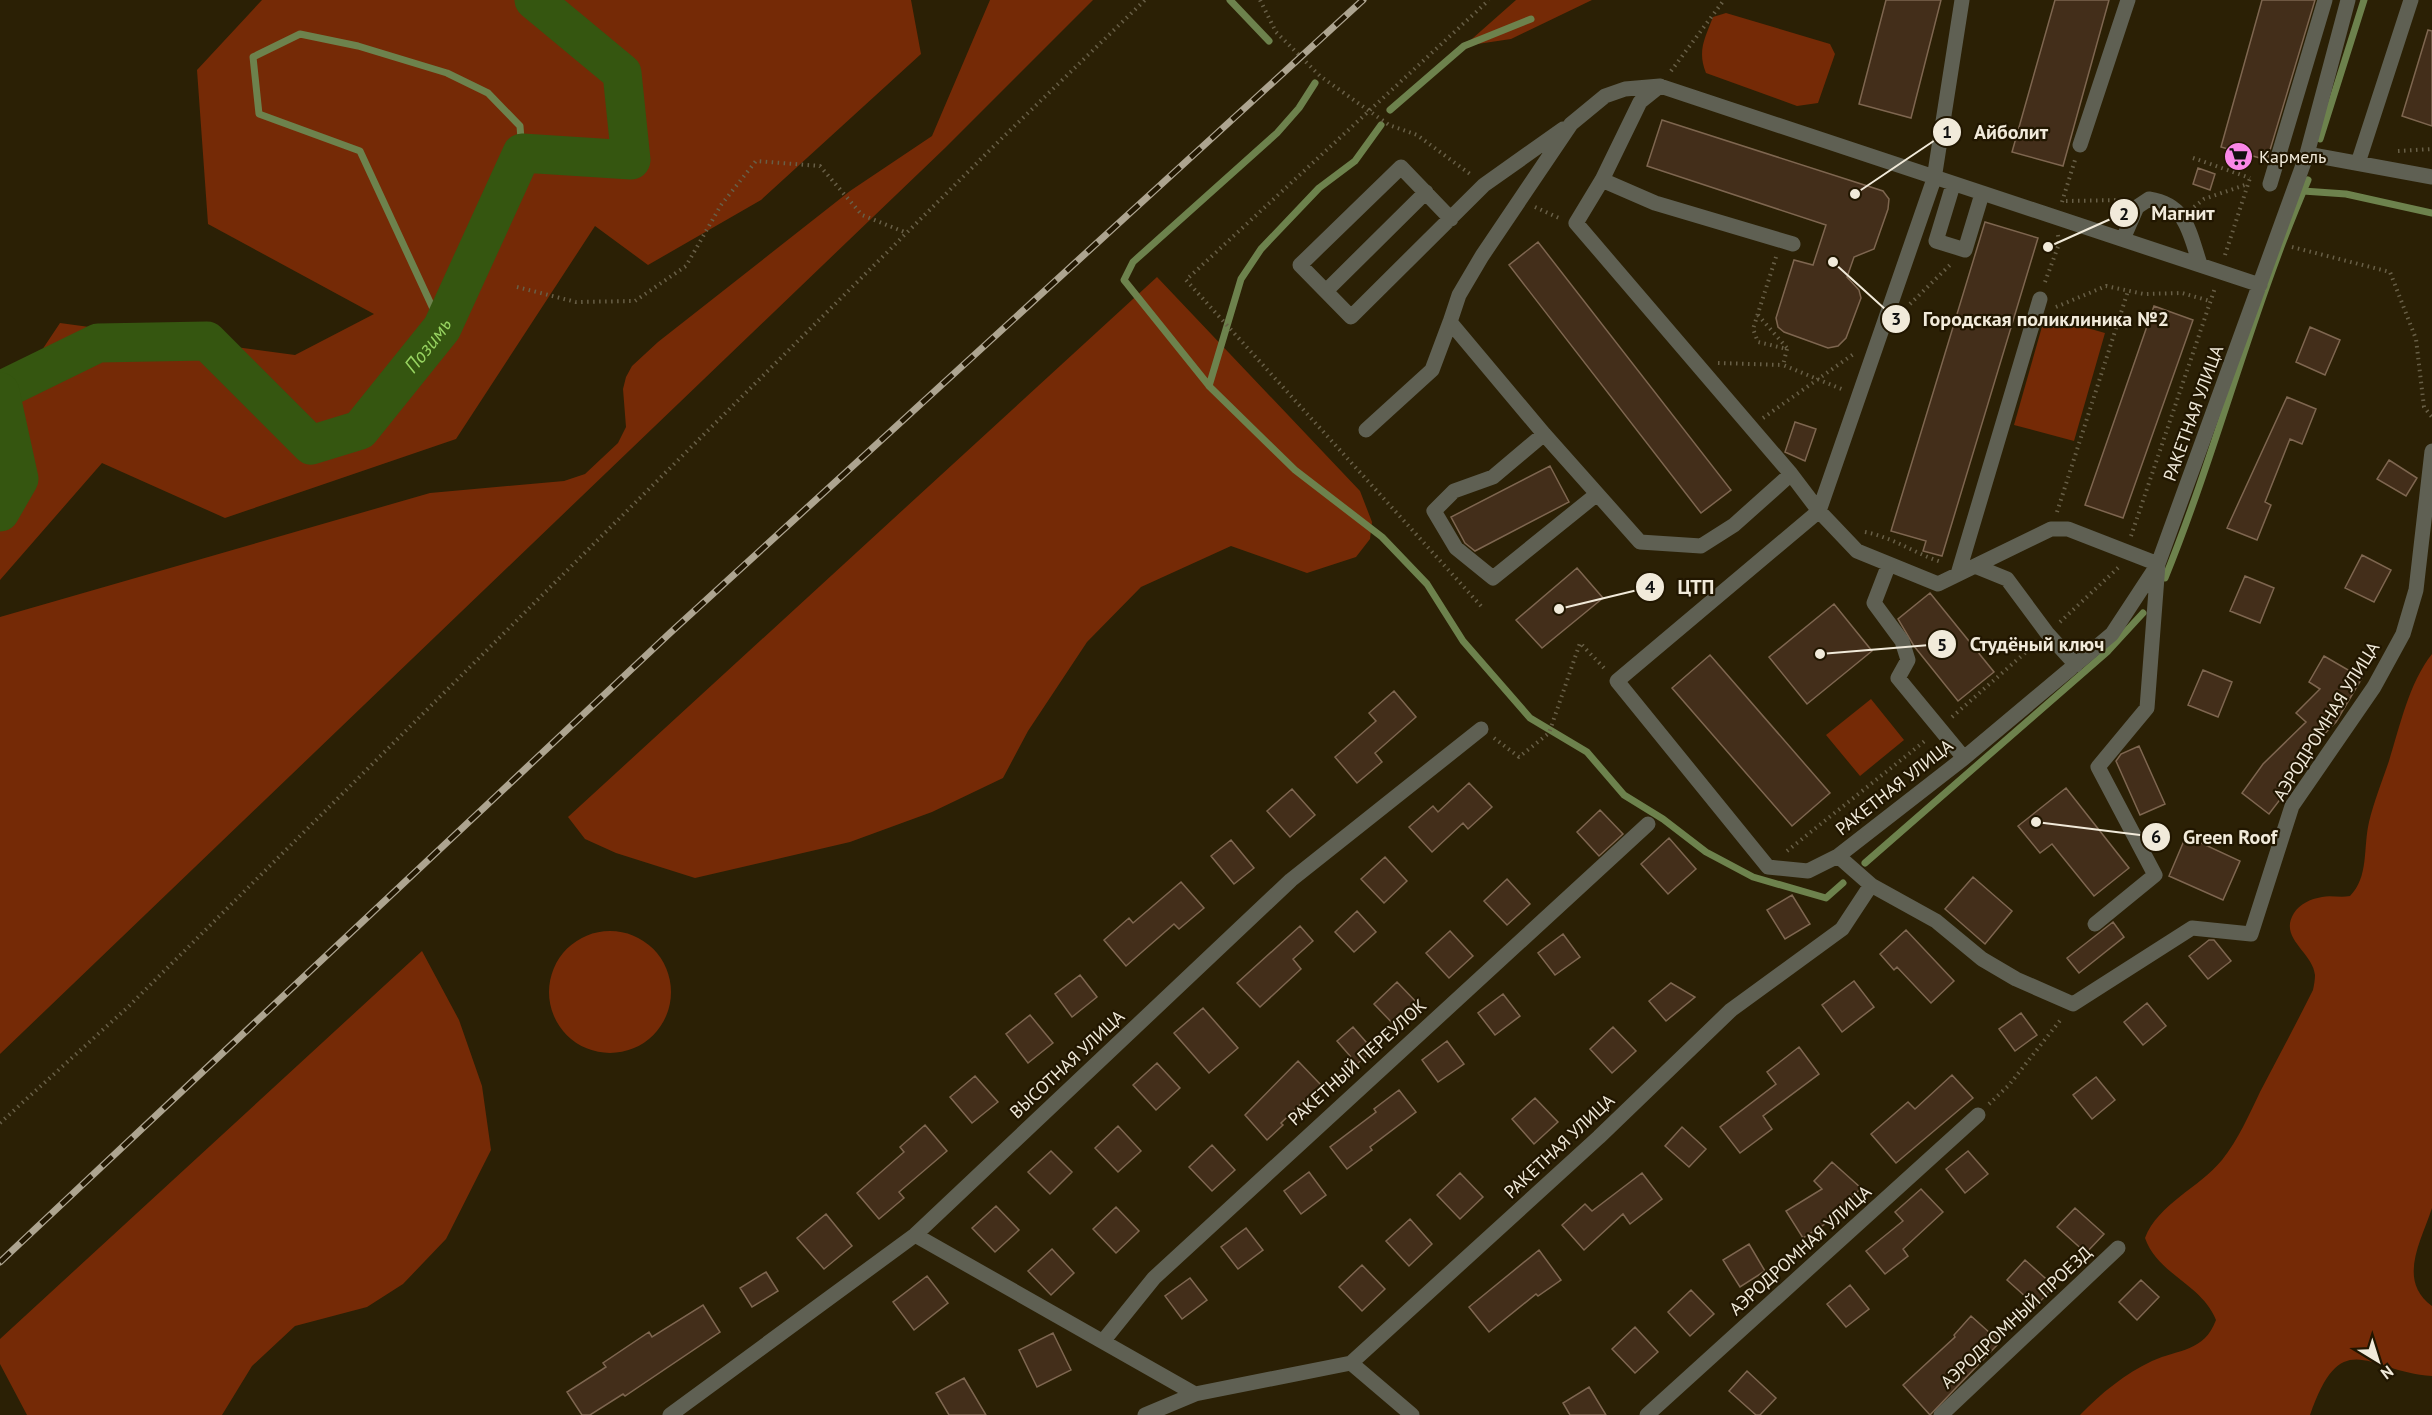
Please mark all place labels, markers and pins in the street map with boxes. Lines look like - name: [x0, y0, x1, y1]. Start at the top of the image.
- callout: Айболит: [1932, 113, 2061, 151]
- supermarket icon: Кармель: [2222, 140, 2254, 172]
- place label: Кармель: [2259, 145, 2326, 168]
- callout: Магнит: [2109, 194, 2226, 232]
- callout: Городская поликлиника №2: [1881, 300, 2181, 338]
- callout: ЦТП: [1635, 568, 1726, 606]
- callout: Студёный ключ: [1927, 625, 2116, 663]
- callout: Green Roof: [2141, 818, 2289, 856]

